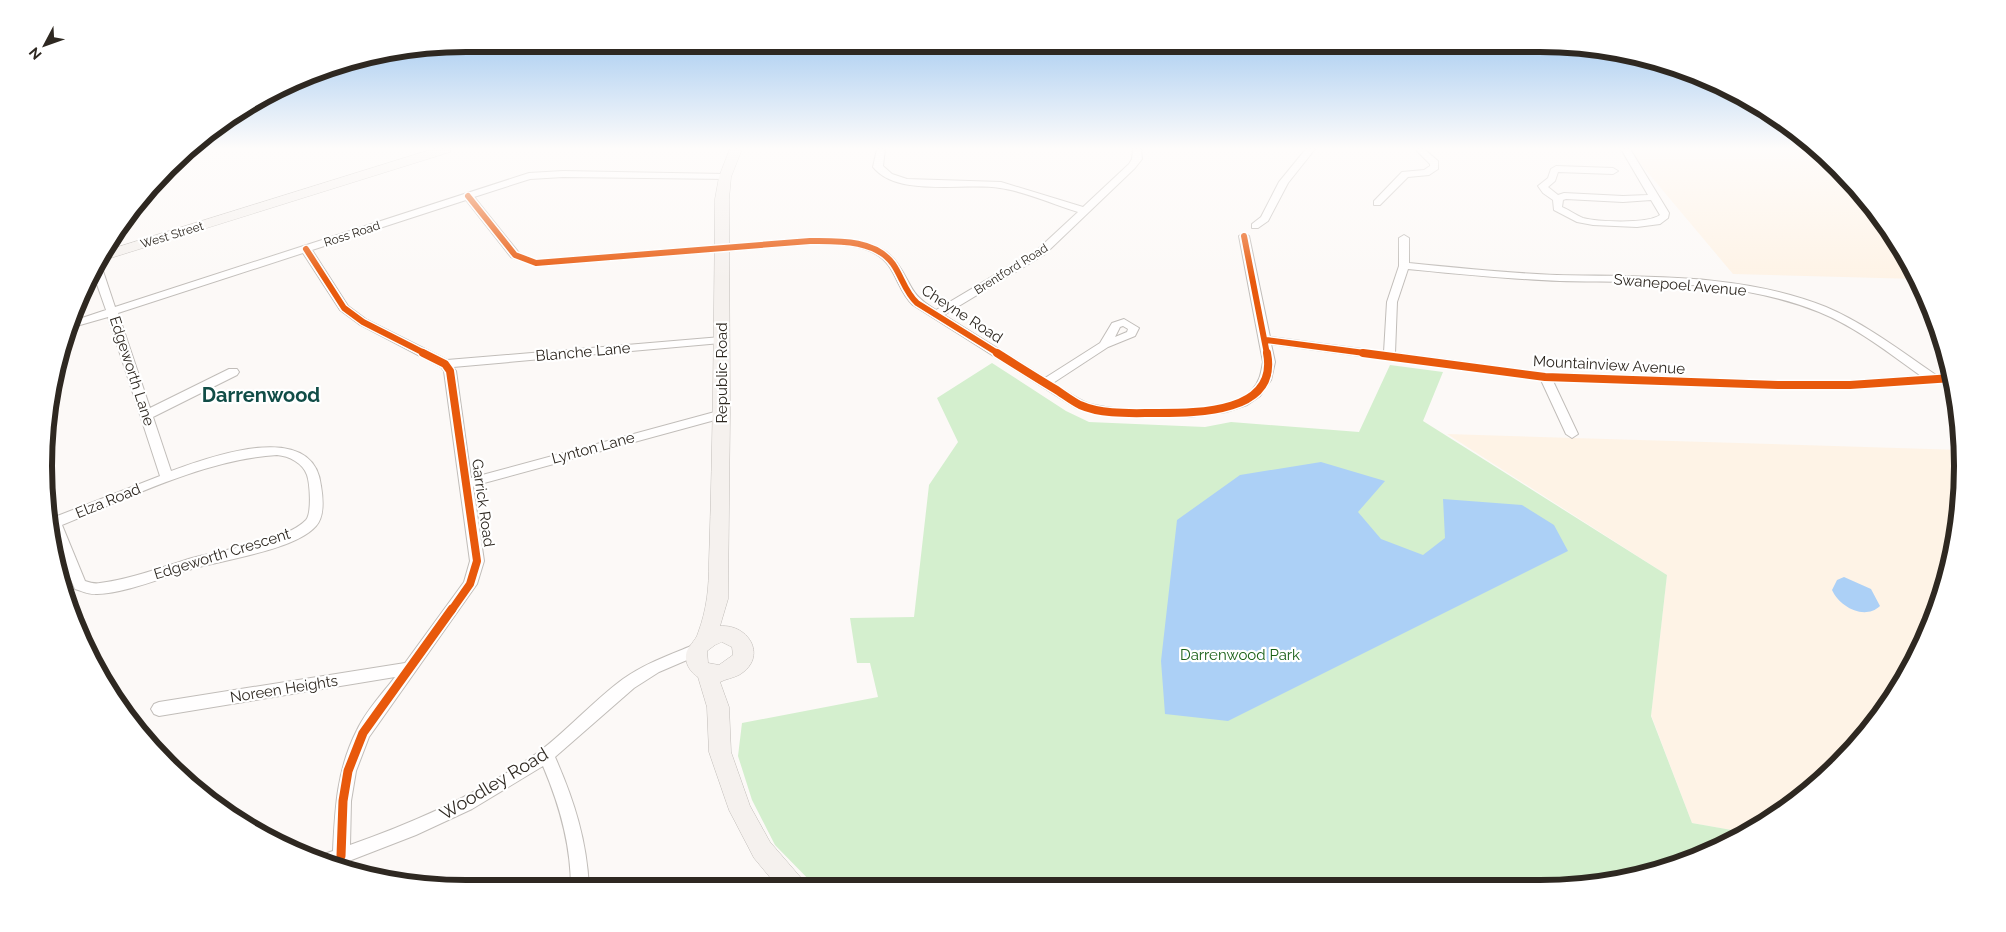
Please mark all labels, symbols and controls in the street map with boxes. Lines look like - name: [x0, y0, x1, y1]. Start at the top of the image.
- north arrow: [20, 20, 70, 70]
- text: N: [26, 44, 45, 63]
- street label: Ross Road: [322, 218, 382, 250]
- street label: West Street: [139, 219, 205, 251]
- street label: Brentford Road: [972, 241, 1050, 297]
- street label: Swanepoel Avenue: [1613, 270, 1747, 300]
- street label: Cheyne Road: [918, 281, 1006, 347]
- street label: Edgeworth Lane: [106, 314, 158, 428]
- street label: Republic Road: [713, 322, 731, 424]
- street label: Blanche Lane: [535, 339, 631, 365]
- street label: Mountainview Avenue: [1533, 352, 1686, 378]
- district label: Darrenwood: [202, 383, 320, 407]
- street label: Lynton Lane: [550, 428, 637, 468]
- street label: Garrick Road: [468, 458, 498, 548]
- street label: Elza Road: [73, 480, 143, 522]
- street label: Edgeworth Crescent: [152, 525, 292, 583]
- park label: Darrenwood Park: [1180, 646, 1300, 664]
- street label: Noreen Heights: [229, 672, 339, 706]
- street label: Woodley Road: [436, 743, 552, 824]

